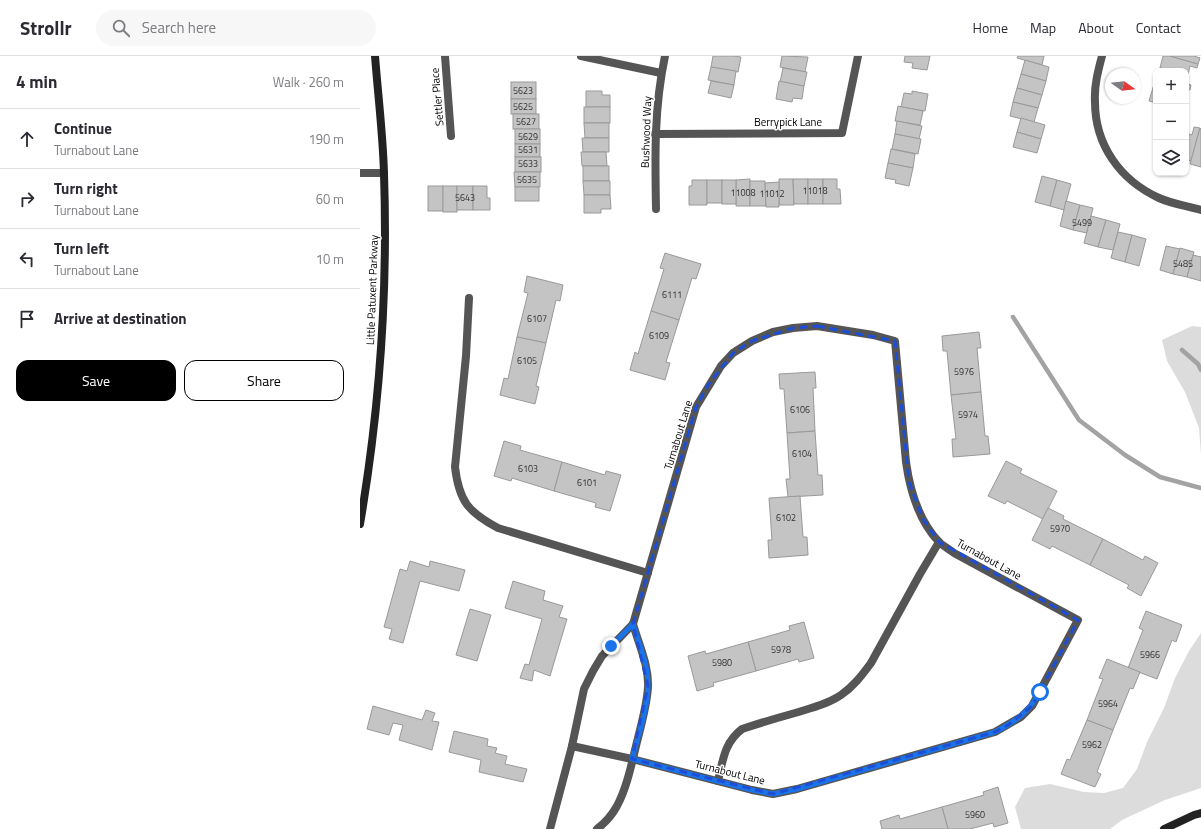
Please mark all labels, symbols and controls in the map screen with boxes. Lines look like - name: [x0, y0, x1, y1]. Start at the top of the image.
- search box: [96, 10, 376, 46]
- text: Strollr: [20, 13, 72, 42]
- text: Search here: [142, 16, 216, 39]
- icon: search: [110, 17, 132, 39]
- text: Home: [973, 17, 1008, 38]
- text: Map: [1030, 17, 1056, 38]
- text: About: [1078, 17, 1114, 38]
- text: Contact: [1136, 17, 1181, 38]
- street label: Settler Place: [426, 67, 448, 127]
- north arrow: [1105, 68, 1141, 104]
- map controls: [1153, 68, 1189, 176]
- button: +: [1153, 68, 1189, 104]
- text: 4 min: [16, 69, 57, 95]
- text: Walk · 260 m: [273, 72, 344, 92]
- house number: 5623: [513, 84, 533, 97]
- street label: Bushwood Way: [637, 95, 655, 168]
- house number: 5625: [513, 100, 533, 113]
- button: −: [1153, 104, 1189, 140]
- street label: Berrypick Lane: [754, 114, 823, 130]
- house number: 5627: [516, 115, 536, 128]
- text: Continue: [54, 117, 112, 140]
- icon: ahead: [16, 128, 38, 150]
- text: 190 m: [308, 129, 344, 149]
- house number: 5629: [518, 130, 538, 143]
- text: Turnabout Lane: [54, 140, 139, 160]
- button: layers: [1153, 140, 1189, 176]
- house number: 5631: [518, 143, 538, 156]
- house number: 5633: [518, 157, 538, 170]
- house number: 5635: [517, 173, 537, 186]
- text: Turn right: [54, 177, 118, 200]
- house number: 11018: [802, 184, 828, 197]
- house number: 11008: [730, 186, 756, 199]
- house number: 11012: [759, 187, 785, 200]
- icon: right: [16, 188, 38, 210]
- text: 60 m: [316, 189, 344, 209]
- house number: 5643: [455, 191, 475, 204]
- text: Turnabout Lane: [54, 200, 139, 220]
- house number: 5499: [1072, 216, 1092, 229]
- street label: Little Patuxent Parkway: [362, 234, 382, 345]
- text: Turn left: [54, 237, 109, 260]
- icon: left: [16, 248, 38, 270]
- text: 10 m: [316, 249, 344, 269]
- house number: 5485: [1173, 257, 1193, 270]
- text: Turnabout Lane: [54, 260, 139, 280]
- house number: 6111: [662, 288, 682, 301]
- text: Arrive at destination: [54, 307, 187, 330]
- icon: arrive: [16, 308, 38, 330]
- house number: 6107: [527, 312, 547, 325]
- house number: 6109: [649, 329, 669, 342]
- house number: 6105: [517, 354, 537, 367]
- button: Save: [16, 360, 176, 401]
- button: Share: [184, 360, 344, 401]
- house number: 5976: [954, 365, 974, 378]
- street label: Turnabout Lane: [660, 398, 696, 472]
- house number: 6106: [790, 403, 810, 416]
- house number: 5974: [958, 408, 978, 421]
- house number: 6104: [792, 447, 812, 460]
- house number: 6103: [518, 462, 538, 475]
- house number: 6101: [577, 476, 597, 489]
- house number: 6102: [776, 511, 796, 524]
- house number: 5970: [1050, 522, 1070, 535]
- street label: Turnabout Lane: [954, 535, 1025, 584]
- route end: [602, 637, 620, 655]
- house number: 5978: [771, 643, 791, 656]
- house number: 5966: [1140, 648, 1160, 661]
- house number: 5980: [712, 656, 732, 669]
- route start: [1031, 683, 1049, 701]
- house number: 5964: [1098, 697, 1118, 710]
- house number: 5962: [1082, 738, 1102, 751]
- street label: Turnabout Lane: [693, 756, 767, 789]
- house number: 5960: [965, 808, 985, 821]

